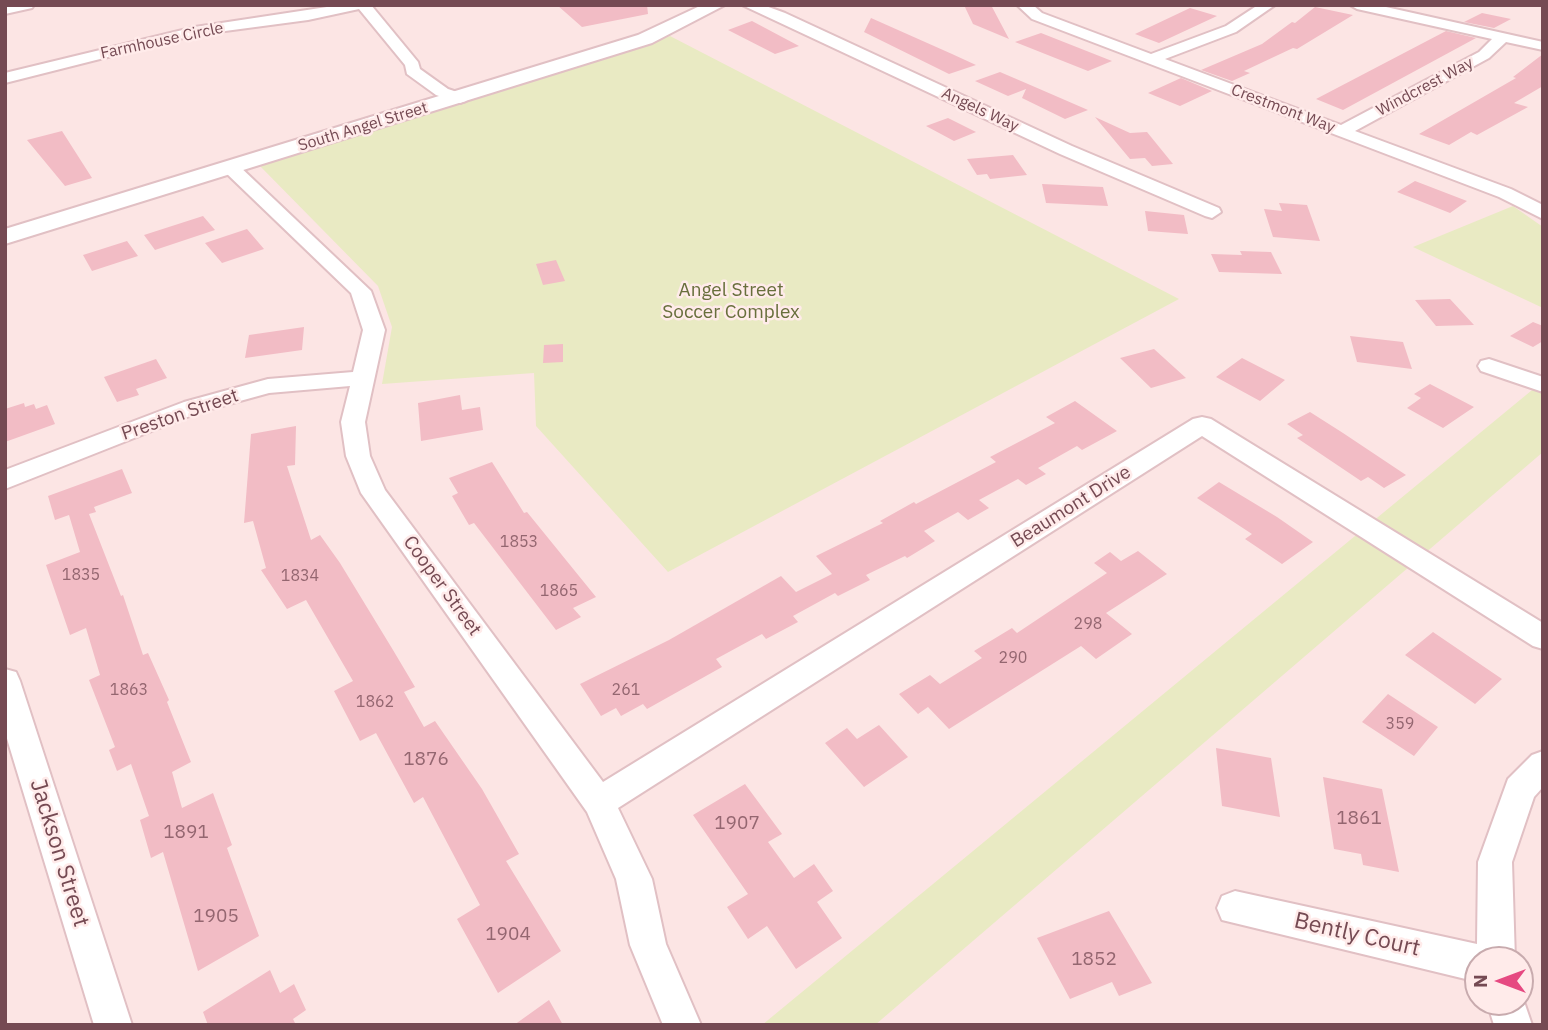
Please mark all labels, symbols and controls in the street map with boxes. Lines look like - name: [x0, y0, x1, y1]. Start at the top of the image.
- street label: Farmhouse Circle: [99, 19, 225, 63]
- street label: Windcrest Way: [1373, 53, 1477, 121]
- street label: Crestmont Way: [1228, 80, 1338, 138]
- street label: Angels Way: [938, 84, 1022, 136]
- street label: South Angel Street: [296, 98, 430, 156]
- park label: Angel Street Soccer Complex: [662, 280, 800, 324]
- street label: Preston Street: [118, 384, 242, 446]
- street label: Beaumont Drive: [1007, 461, 1135, 553]
- street label: Cooper Street: [398, 532, 486, 640]
- house number: 1853: [500, 532, 538, 552]
- house number: 1835: [62, 565, 100, 585]
- house number: 1834: [281, 566, 319, 586]
- house number: 1865: [540, 581, 578, 601]
- house number: 298: [1074, 614, 1102, 634]
- house number: 290: [999, 648, 1027, 668]
- house number: 1863: [110, 680, 148, 700]
- house number: 261: [612, 680, 640, 700]
- house number: 1862: [356, 692, 394, 712]
- house number: 359: [1386, 714, 1414, 734]
- house number: 1876: [403, 749, 449, 771]
- street label: Jackson Street: [23, 776, 95, 930]
- house number: 1861: [1336, 808, 1382, 830]
- house number: 1907: [714, 813, 760, 835]
- house number: 1891: [163, 822, 209, 844]
- house number: 1905: [193, 906, 239, 928]
- street label: Bently Court: [1291, 907, 1423, 963]
- house number: 1904: [485, 924, 531, 946]
- north arrow: [1464, 946, 1534, 1016]
- house number: 1852: [1071, 949, 1117, 971]
- text: N: [1468, 974, 1492, 988]

